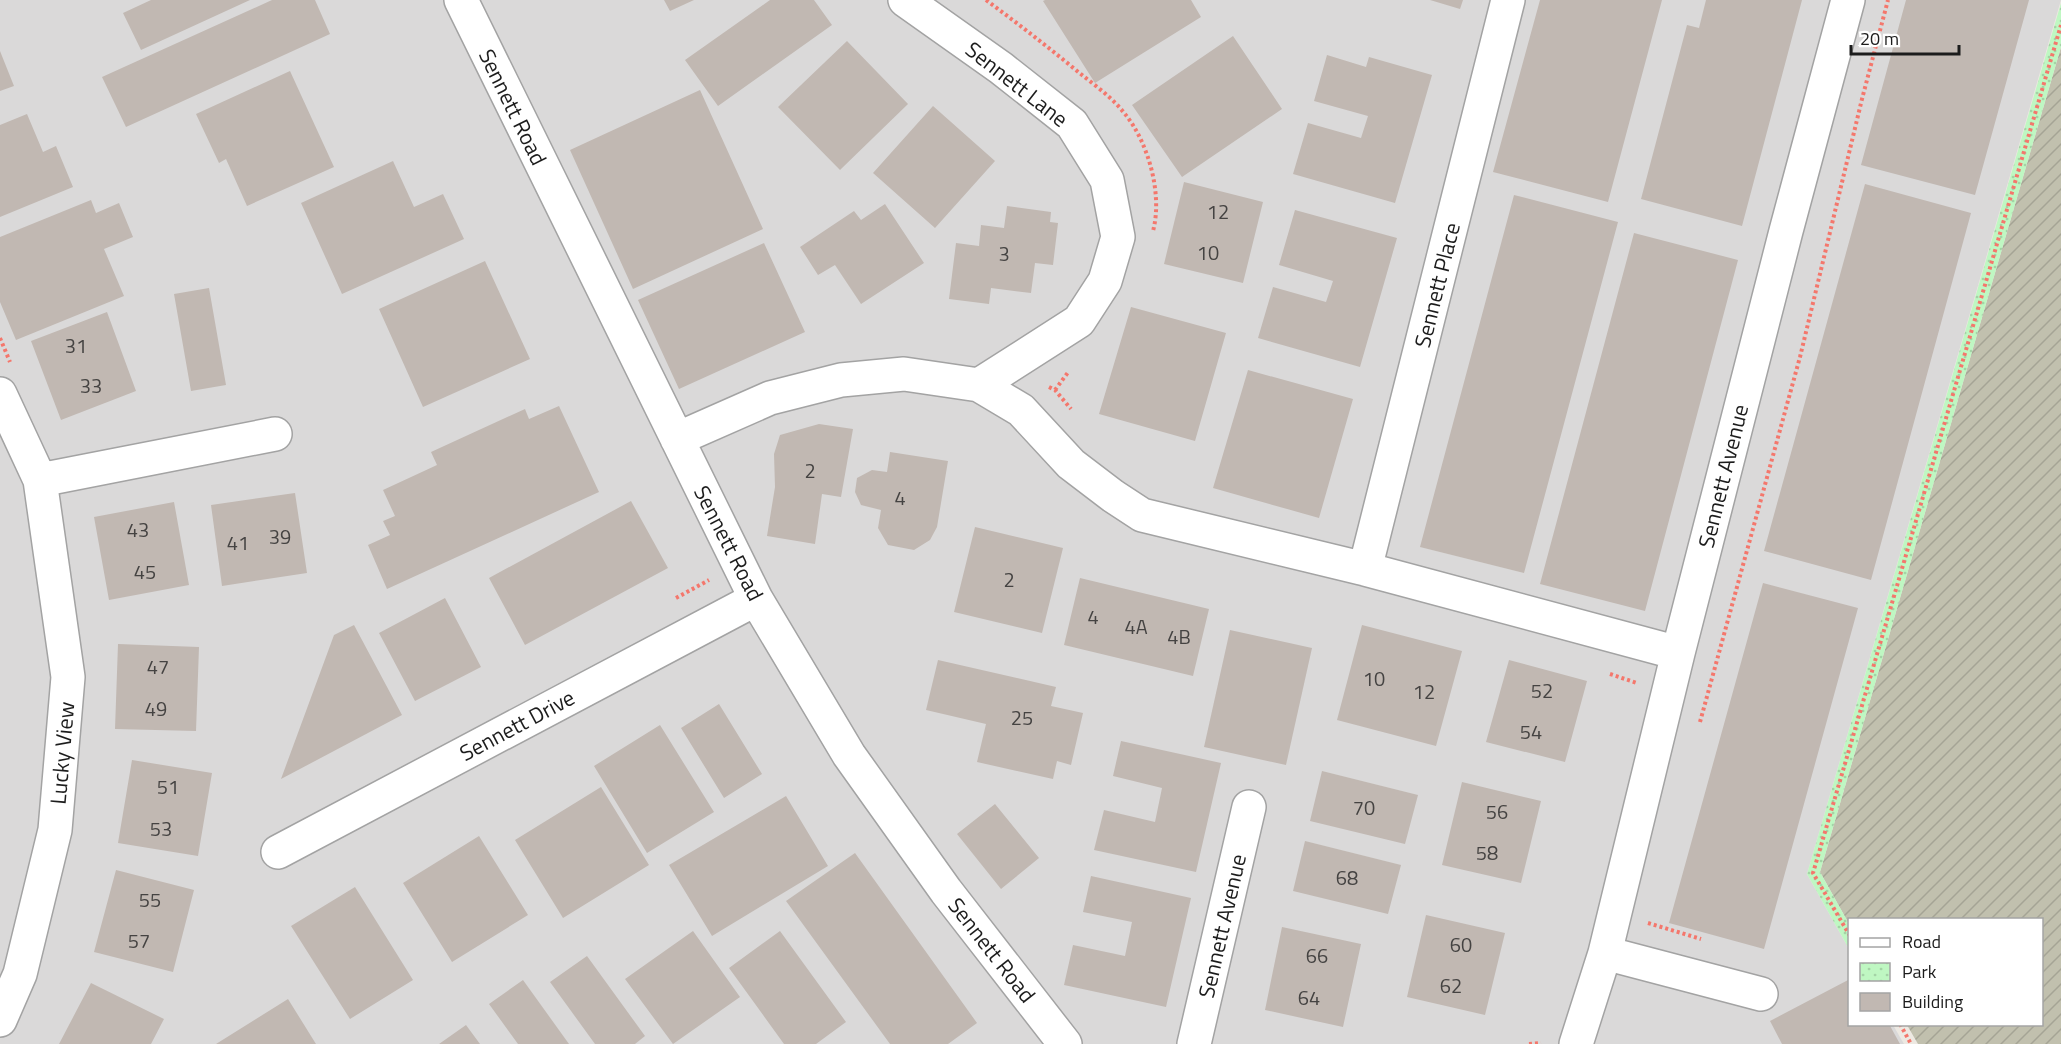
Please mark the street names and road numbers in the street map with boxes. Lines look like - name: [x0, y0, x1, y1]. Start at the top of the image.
- street label: Sennett Lane: [958, 33, 1076, 135]
- street label: Sennett Road: [470, 43, 556, 171]
- street label: Sennett Place: [1405, 219, 1469, 351]
- street label: Sennett Avenue: [1689, 401, 1757, 551]
- street label: Sennett Road: [685, 479, 773, 607]
- street label: Sennett Drive: [453, 680, 581, 770]
- street label: Lucky View: [41, 700, 83, 806]
- street label: Sennett Avenue: [1189, 851, 1255, 1001]
- street label: Sennett Road: [940, 890, 1044, 1010]

